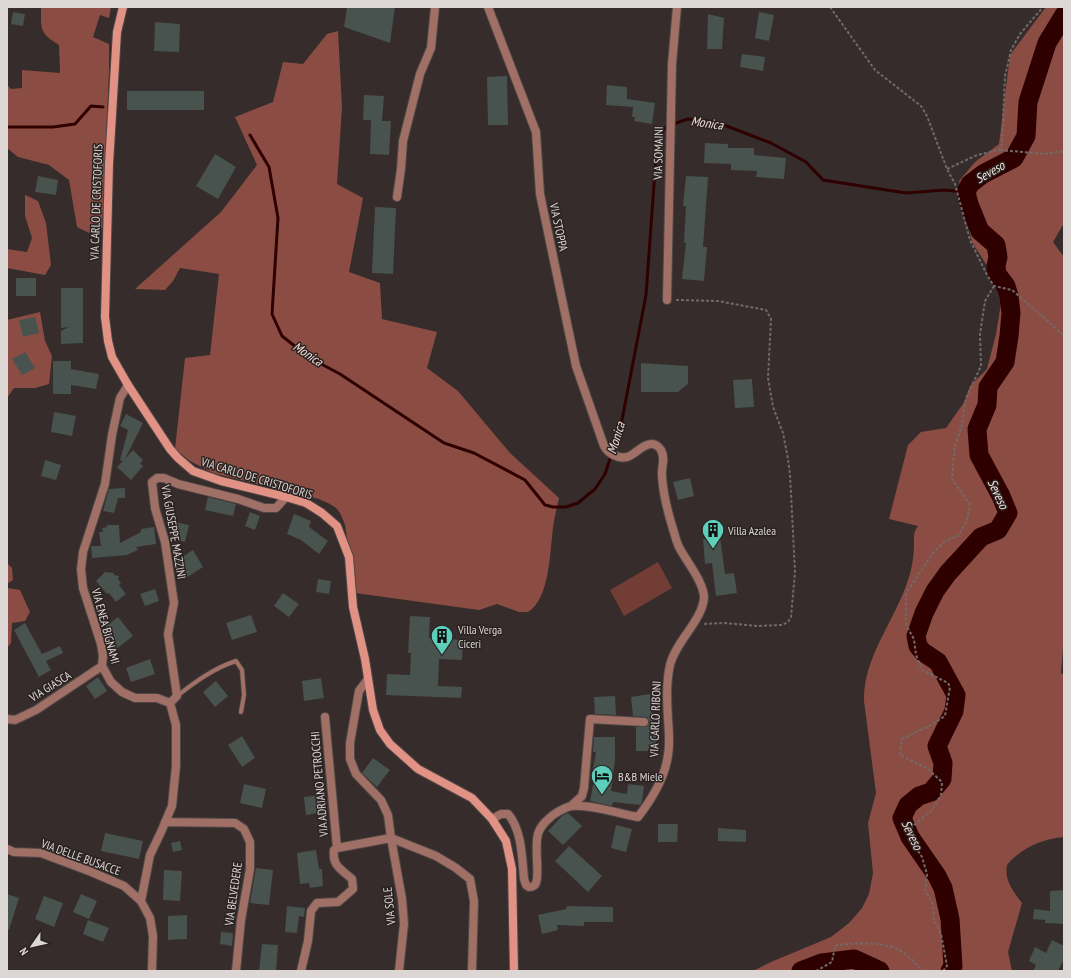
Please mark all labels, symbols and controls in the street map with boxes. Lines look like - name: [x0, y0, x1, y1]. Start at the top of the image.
- water label: Monica: [690, 112, 725, 134]
- street label: VIA SOMAINI: [650, 126, 666, 181]
- street label: VIA CARLO DE CRISTOFORIS: [86, 144, 106, 261]
- water label: Seveso: [972, 156, 1009, 187]
- street label: VIA STOPPA: [546, 201, 571, 253]
- water label: Monica: [290, 338, 327, 371]
- water label: Monica: [603, 419, 629, 456]
- street label: VIA CARLO DE CRISTOFORIS: [198, 454, 315, 502]
- water label: Seveso: [984, 476, 1013, 513]
- street label: VIA GIUSEPPE MAZZINI: [158, 483, 190, 580]
- building icon: Villa Azalea: [700, 517, 726, 550]
- place label: Villa Azalea: [727, 523, 776, 538]
- street label: VIA ENEA BIGNAMI: [88, 586, 123, 665]
- place label: Villa Verga Ciceri: [457, 622, 502, 651]
- building icon: Villa Verga Ciceri: [429, 623, 455, 656]
- street label: VIA GIASCA: [25, 667, 74, 705]
- street label: VIA CARLO RIBONI: [646, 681, 664, 758]
- street label: VIA ADRIANO PETROCCHI: [307, 731, 331, 838]
- hotel icon: B&B Miele: [589, 763, 615, 796]
- place label: B&B Miele: [618, 769, 663, 784]
- water label: Seveso: [898, 817, 927, 854]
- street label: VIA DELLE BUSACCE: [38, 835, 123, 878]
- street label: VIA BELVEDERE: [221, 861, 245, 928]
- street label: VIA SOLE: [380, 886, 399, 927]
- north arrow: [12, 926, 52, 966]
- text: N: [16, 945, 31, 958]

